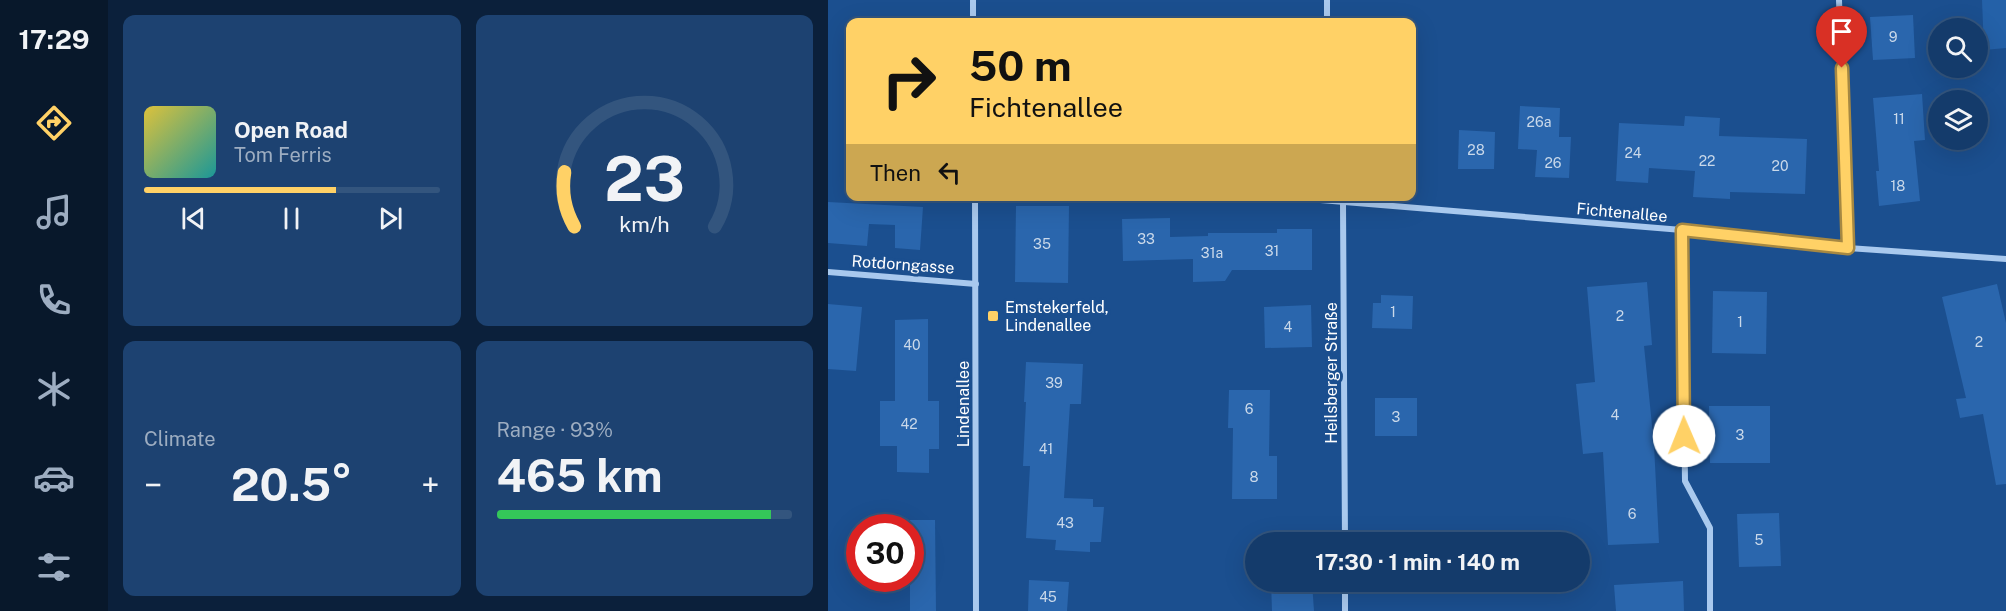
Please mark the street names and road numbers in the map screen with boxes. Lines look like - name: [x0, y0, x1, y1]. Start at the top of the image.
- street label: Fichtenallee: [1576, 199, 1668, 226]
- street label: Rotdorngasse: [851, 251, 955, 278]
- street label: Heilsberger Straße: [1322, 302, 1341, 444]
- street label: Lindenallee: [954, 361, 973, 447]

